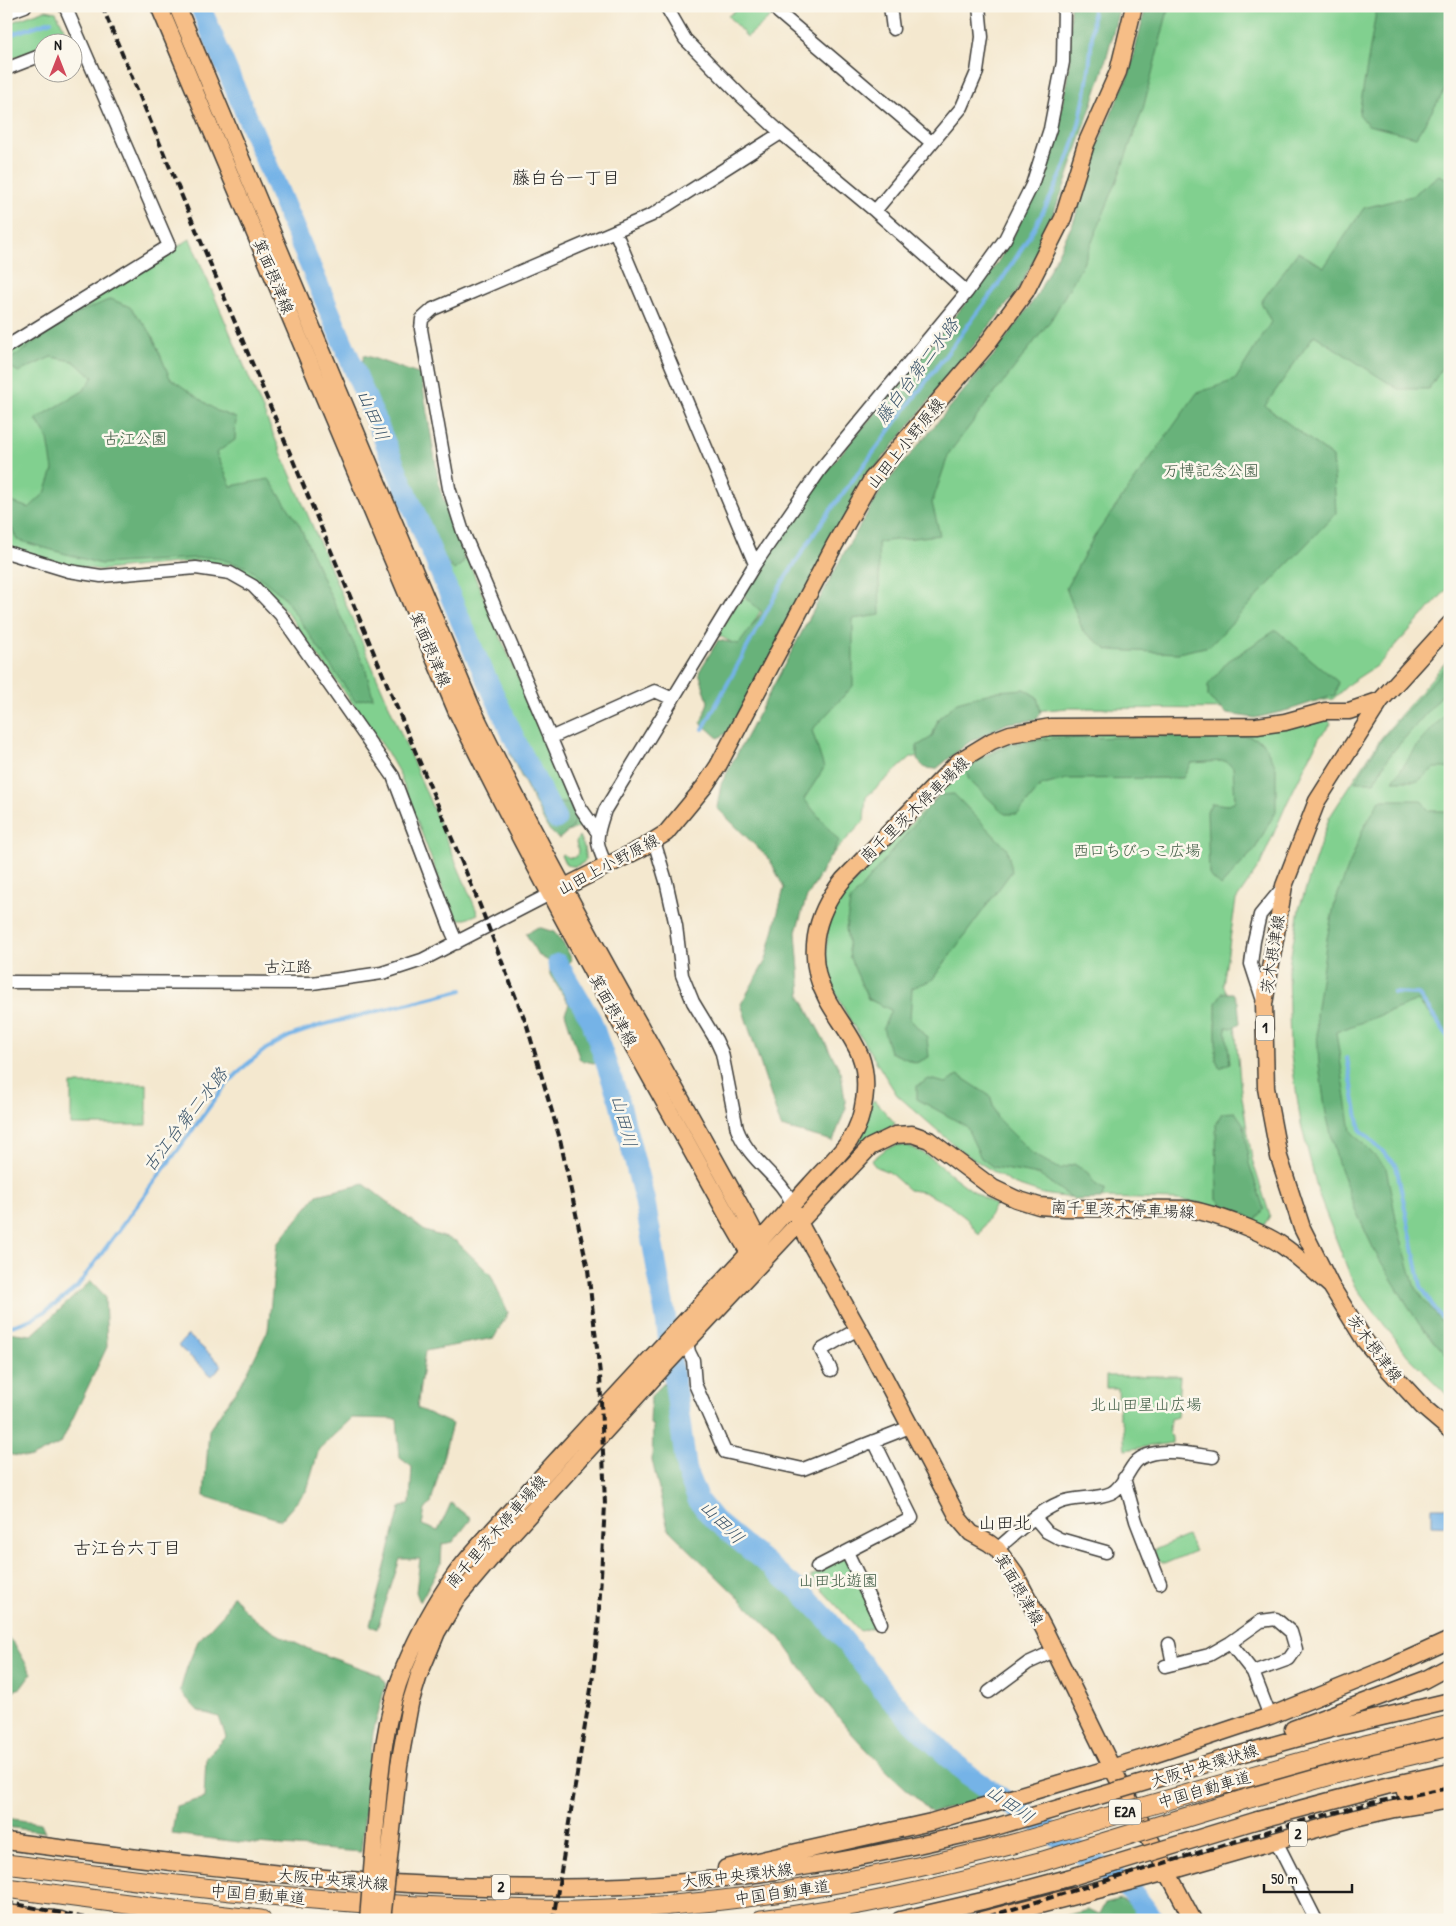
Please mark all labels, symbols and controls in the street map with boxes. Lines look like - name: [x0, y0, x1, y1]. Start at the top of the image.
- north arrow: [32, 32, 82, 82]
- text: N: [54, 35, 62, 54]
- district label: 藤白台一丁目: [512, 165, 620, 190]
- street label: 箕面摂津線: [248, 235, 300, 317]
- water label: 藤白台第二水路: [869, 312, 965, 429]
- water label: 山田川: [351, 385, 396, 445]
- street label: 山田上小野原線: [861, 393, 949, 493]
- park label: 古江公園: [103, 427, 167, 449]
- park label: 万博記念公園: [1163, 459, 1259, 481]
- street label: 箕面摂津線: [405, 608, 457, 690]
- street label: 南千里茨木停車場線: [855, 751, 973, 867]
- street label: 山田上小野原線: [553, 828, 663, 900]
- park label: 西口ちびっこ広場: [1073, 839, 1201, 861]
- street label: 茨木摂津線: [1255, 913, 1289, 995]
- street label: 古江路: [264, 955, 312, 977]
- street label: 箕面摂津線: [585, 970, 643, 1050]
- road number: 1: [1256, 1016, 1274, 1040]
- water label: 古江台第二水路: [136, 1062, 234, 1177]
- water label: 山田川: [605, 1092, 644, 1150]
- street label: 南千里茨木停車場線: [1051, 1195, 1195, 1223]
- street label: 茨木摂津線: [1342, 1309, 1408, 1387]
- park label: 北山田星山広場: [1090, 1393, 1202, 1415]
- street label: 南千里茨木停車場線: [440, 1469, 552, 1593]
- water label: 山田川: [694, 1494, 750, 1550]
- district label: 山田北: [978, 1510, 1032, 1535]
- district label: 古江台六丁目: [73, 1535, 181, 1560]
- street label: 箕面摂津線: [990, 1549, 1050, 1629]
- park label: 山田北遊園: [798, 1569, 878, 1591]
- street label: 大阪中央環状線: [1147, 1738, 1261, 1792]
- street label: 中国自動車道: [1155, 1765, 1253, 1813]
- water label: 山田川: [981, 1778, 1040, 1829]
- road number: E2A: [1109, 1800, 1141, 1824]
- road number: 2: [1289, 1822, 1307, 1846]
- street label: 大阪中央環状線: [680, 1857, 794, 1893]
- scale bar: [1264, 1861, 1351, 1893]
- street label: 大阪中央環状線: [276, 1863, 390, 1895]
- text: 50 m: [1271, 1868, 1298, 1889]
- road number: 2: [492, 1874, 510, 1900]
- street label: 中国自動車道: [733, 1874, 831, 1910]
- street label: 中国自動車道: [209, 1879, 307, 1909]

